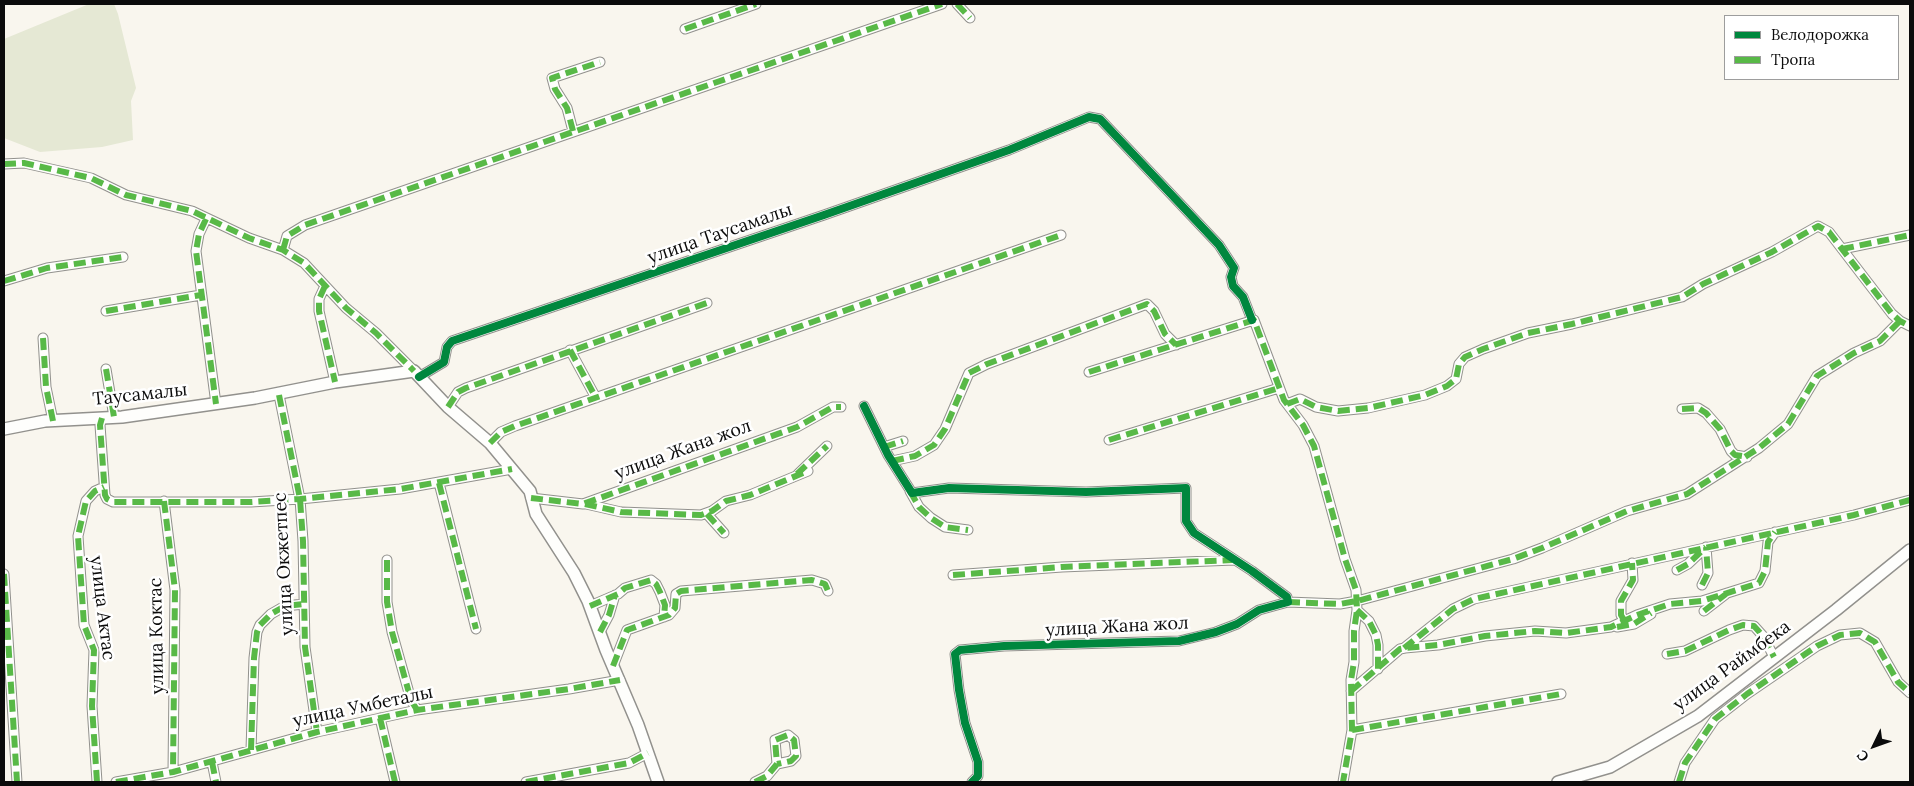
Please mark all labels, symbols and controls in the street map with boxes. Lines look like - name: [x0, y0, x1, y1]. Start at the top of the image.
- legend: [1724, 15, 1899, 80]
- text: Велодорожка: [1771, 25, 1869, 44]
- text: Тропа: [1771, 50, 1815, 69]
- street label: улица Таусамалы: [645, 199, 795, 269]
- street label: Таусамалы: [92, 379, 188, 411]
- street label: улица Жана жол: [612, 415, 754, 485]
- street label: улица Окжетпес: [269, 492, 299, 636]
- street label: улица Актас: [85, 554, 119, 662]
- street label: улица Коктас: [145, 578, 169, 694]
- street label: улица Жана жол: [1045, 612, 1189, 642]
- street label: улица Раймбека: [1669, 616, 1795, 716]
- street label: улица Умбеталы: [291, 682, 435, 732]
- north arrow: [1849, 721, 1899, 771]
- text: С: [1853, 746, 1873, 766]

